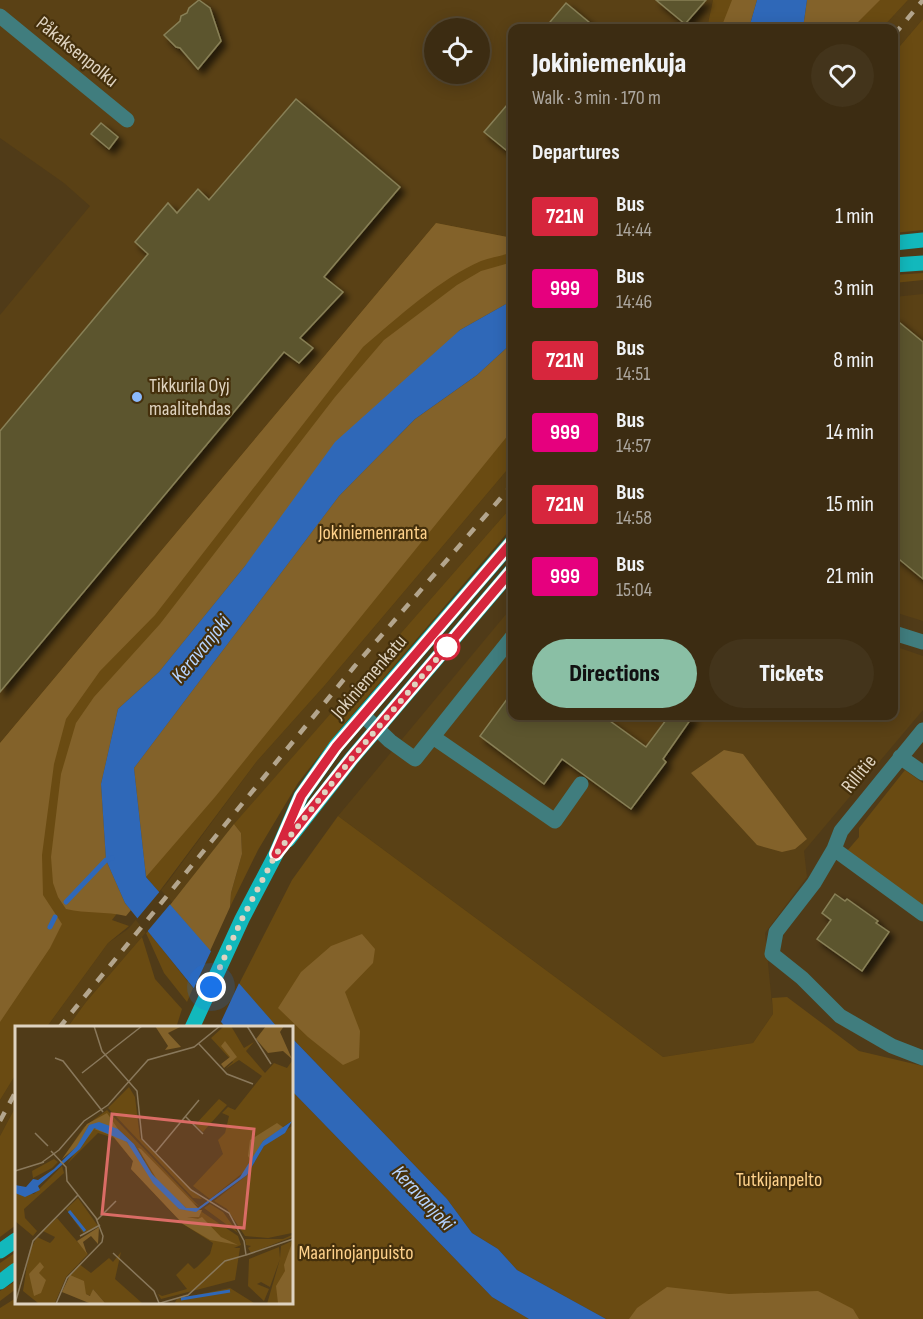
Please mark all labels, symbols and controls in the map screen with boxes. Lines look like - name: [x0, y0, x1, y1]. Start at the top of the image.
- street label: Påkaksenpolku: [31, 12, 123, 92]
- map controls: [424, 18, 490, 84]
- button: locate: [424, 18, 490, 84]
- button: heart: [811, 44, 874, 107]
- text: Jokiniemenkuja: [532, 47, 686, 80]
- text: Walk · 3 min · 170 m: [532, 86, 661, 110]
- text: Departures: [532, 139, 620, 166]
- text: Bus: [616, 191, 645, 218]
- text: 1 min: [835, 203, 874, 230]
- text: 721N: [546, 204, 584, 229]
- text: 14:44: [616, 218, 652, 242]
- text: Bus: [616, 263, 645, 290]
- text: 3 min: [834, 275, 874, 302]
- text: 999: [550, 276, 580, 301]
- text: 14:46: [616, 290, 652, 314]
- text: Bus: [616, 335, 645, 362]
- text: 8 min: [833, 347, 874, 374]
- text: 721N: [546, 348, 584, 373]
- text: 14:51: [616, 362, 650, 386]
- place label: Tikkurila Oyj maalitehdas: [149, 374, 231, 421]
- marker: Tikkurila Oyj maalitehdas: [130, 390, 144, 404]
- text: Bus: [616, 407, 645, 434]
- text: 14 min: [826, 419, 874, 446]
- text: 999: [550, 420, 580, 445]
- text: 14:57: [616, 434, 651, 458]
- text: Bus: [616, 479, 645, 506]
- text: 15 min: [826, 491, 874, 518]
- text: 721N: [546, 492, 584, 517]
- text: 14:58: [616, 506, 652, 530]
- park label: Jokiniemenranta: [317, 521, 428, 545]
- text: Bus: [616, 551, 645, 578]
- text: 21 min: [826, 563, 874, 590]
- text: 999: [550, 564, 580, 589]
- text: 15:04: [616, 578, 652, 602]
- water label: Keravanjoki: [166, 609, 237, 688]
- street label: Jokiniemenkatu: [325, 630, 412, 725]
- unlabelled marker: [434, 634, 460, 660]
- button: Directions: [532, 639, 697, 708]
- button: Tickets: [709, 639, 874, 708]
- street label: Rillitie: [836, 750, 882, 798]
- your location: [196, 972, 226, 1002]
- inset map: [15, 1026, 292, 1304]
- water label: Keravanjoki: [387, 1160, 460, 1237]
- park label: Tutkijanpelto: [736, 1168, 822, 1192]
- park label: Maarinojanpuisto: [298, 1241, 414, 1265]

